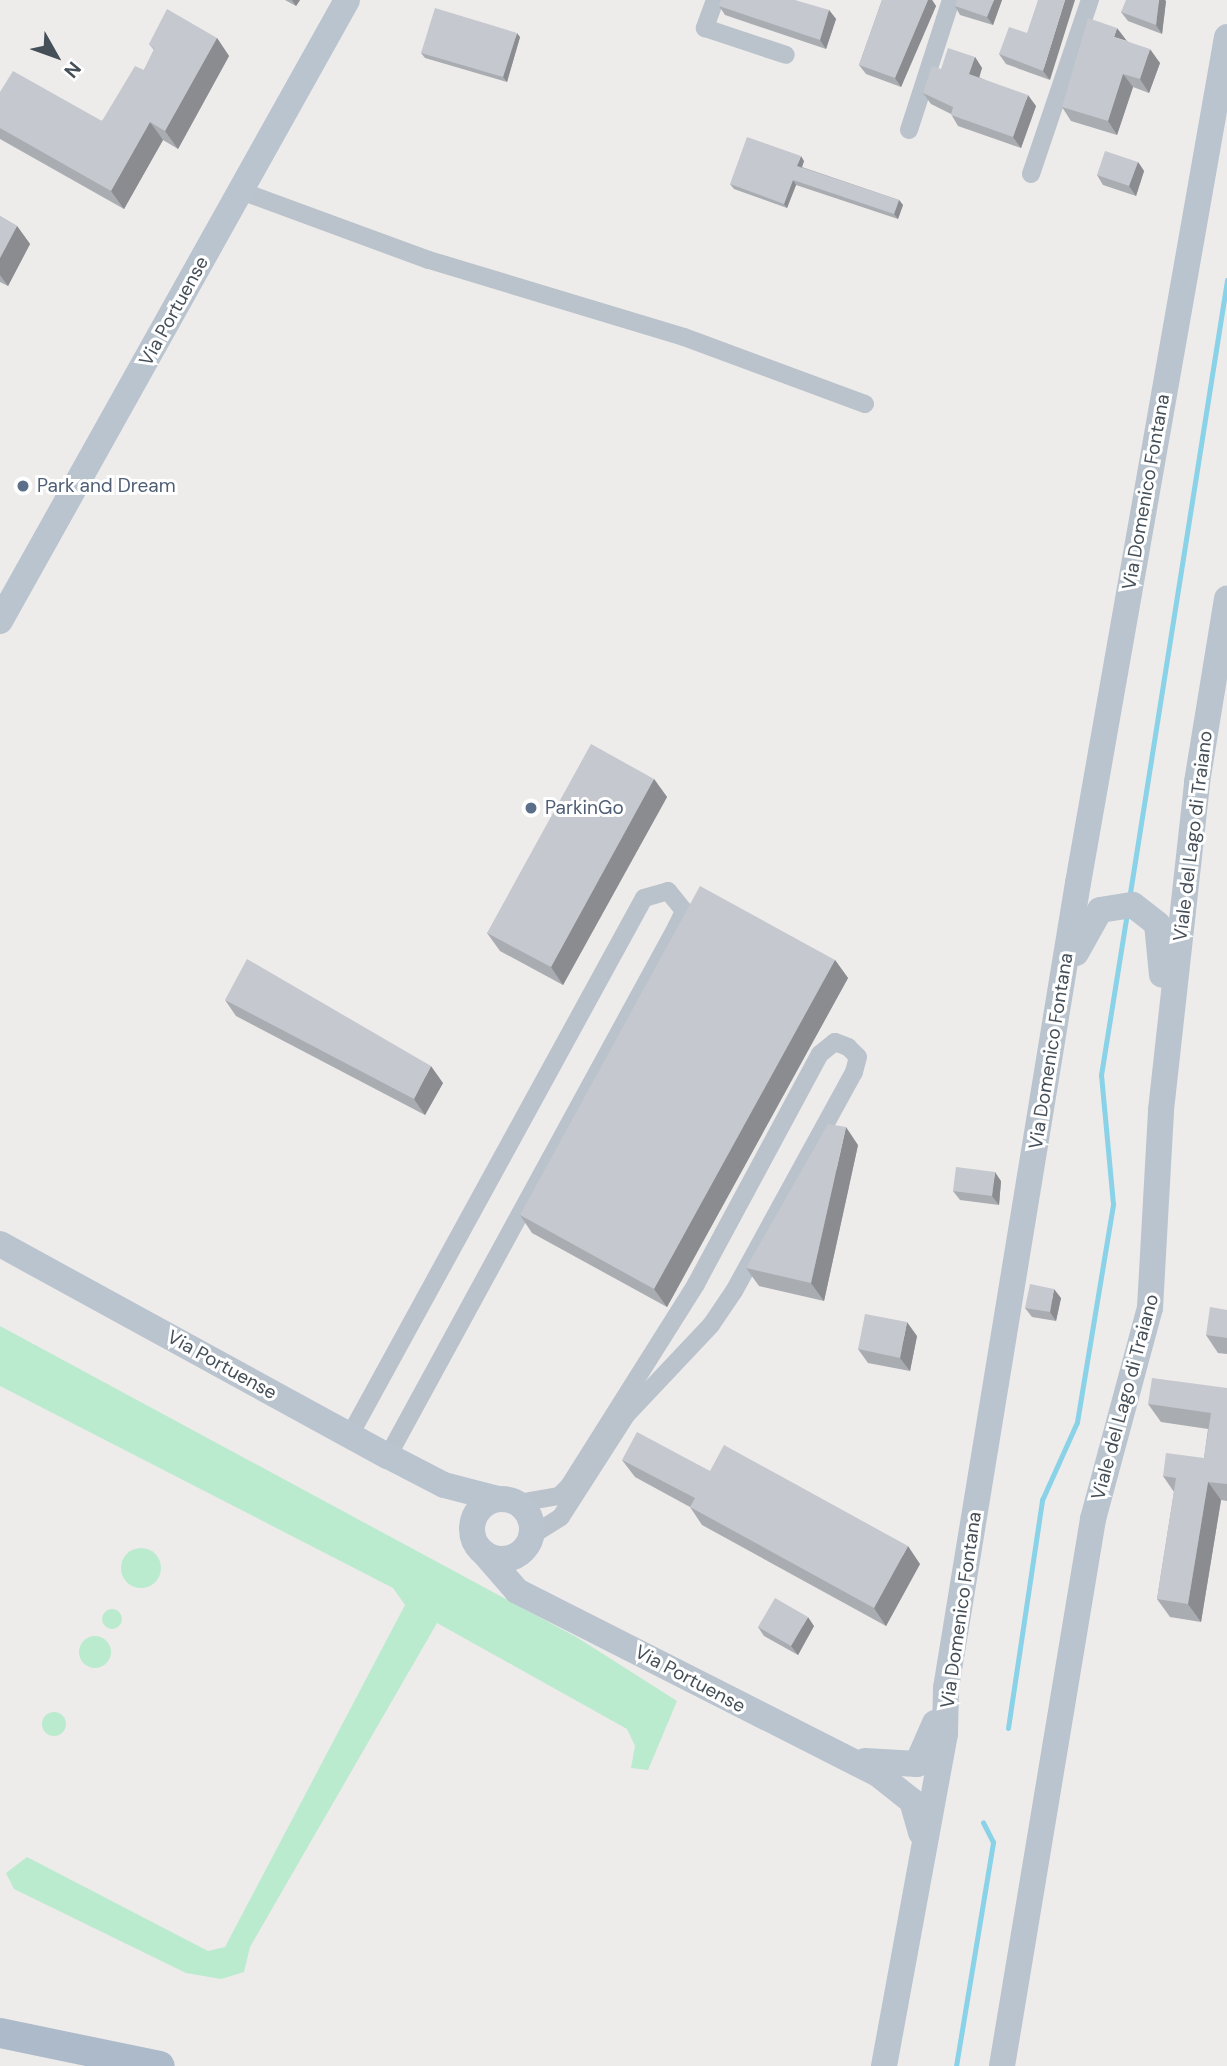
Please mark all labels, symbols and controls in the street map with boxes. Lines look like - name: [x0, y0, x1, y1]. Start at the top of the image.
- north arrow: [21, 21, 91, 91]
- text: N: [58, 56, 87, 83]
- street label: Via Portuense: [135, 252, 213, 370]
- street label: Via Domenico Fontana: [1118, 392, 1174, 592]
- place label: Park and Dream: [37, 475, 176, 497]
- marker: Park and Dream: [15, 478, 31, 494]
- street label: Viale del Lago di Traiano: [1169, 729, 1217, 943]
- place label: ParkinGo: [545, 797, 624, 819]
- marker: ParkinGo: [523, 800, 539, 816]
- street label: Via Domenico Fontana: [1024, 951, 1078, 1151]
- street label: Viale del Lago di Traiano: [1087, 1292, 1163, 1502]
- street label: Via Portuense: [163, 1326, 281, 1404]
- street label: Via Domenico Fontana: [936, 1510, 986, 1710]
- street label: Via Portuense: [631, 1640, 749, 1718]

